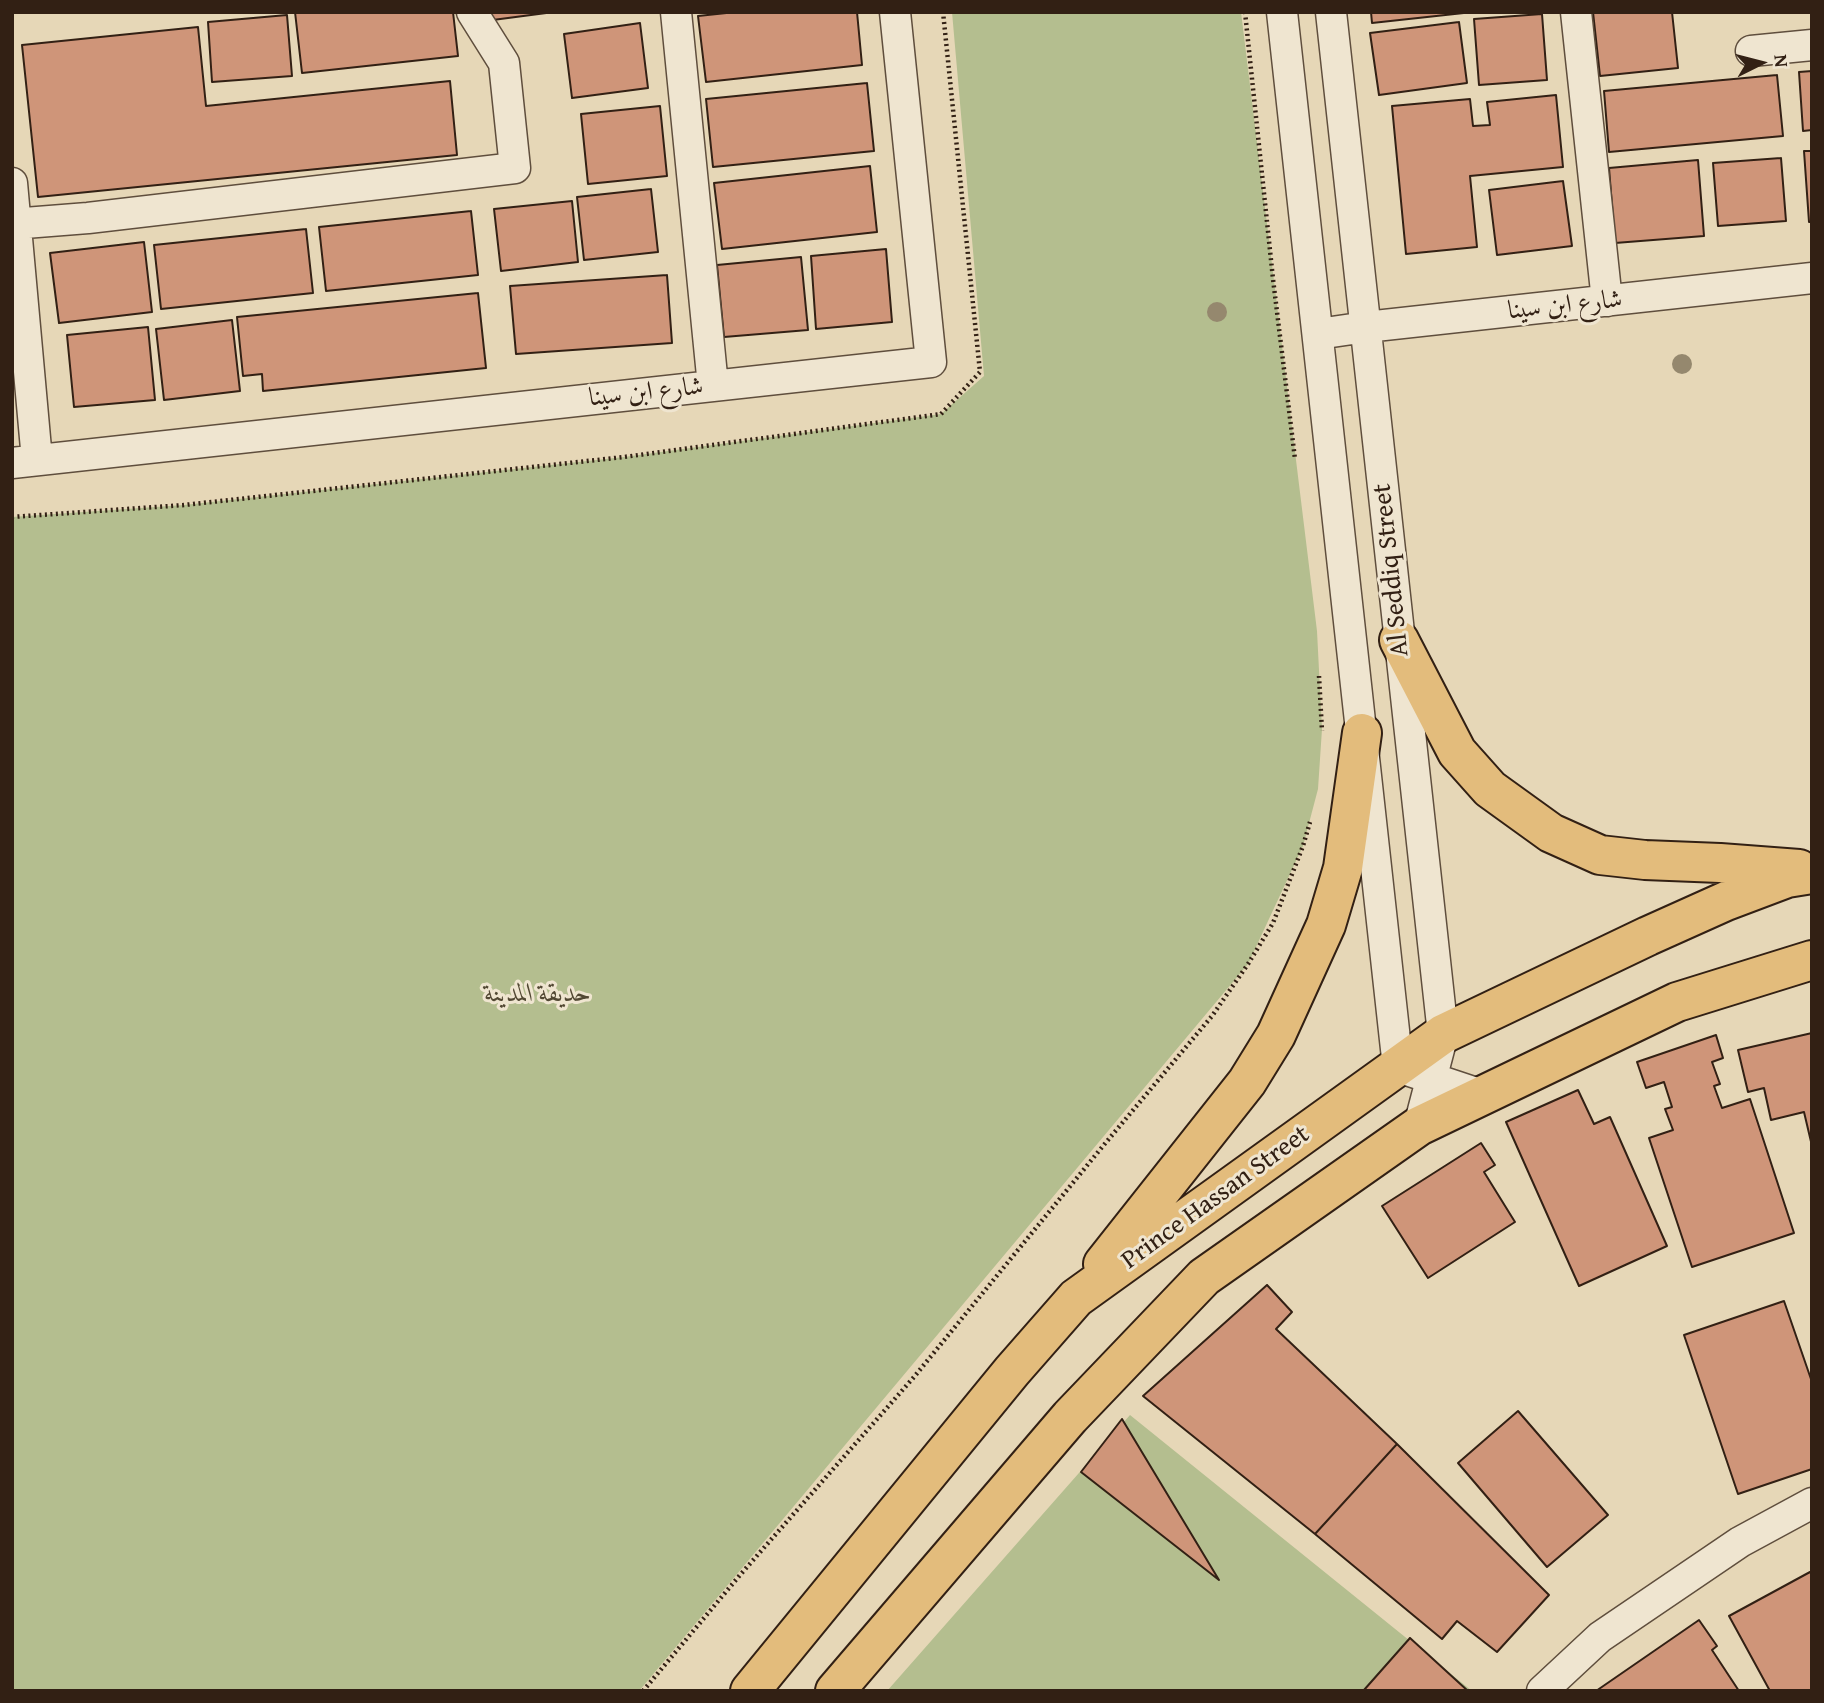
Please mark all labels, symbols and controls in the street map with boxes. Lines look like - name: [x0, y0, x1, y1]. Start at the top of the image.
- north arrow: [1726, 28, 1796, 98]
- text: N: [1767, 53, 1796, 69]
- street label: شارع ابن سينا: [1506, 284, 1624, 328]
- street label: شارع ابن سينا: [587, 371, 705, 415]
- street label: Al Seddiq Street: [1367, 482, 1417, 658]
- park label: حديقة المدينة: [485, 978, 591, 1010]
- street label: Prince Hassan Street: [1116, 1119, 1316, 1277]

